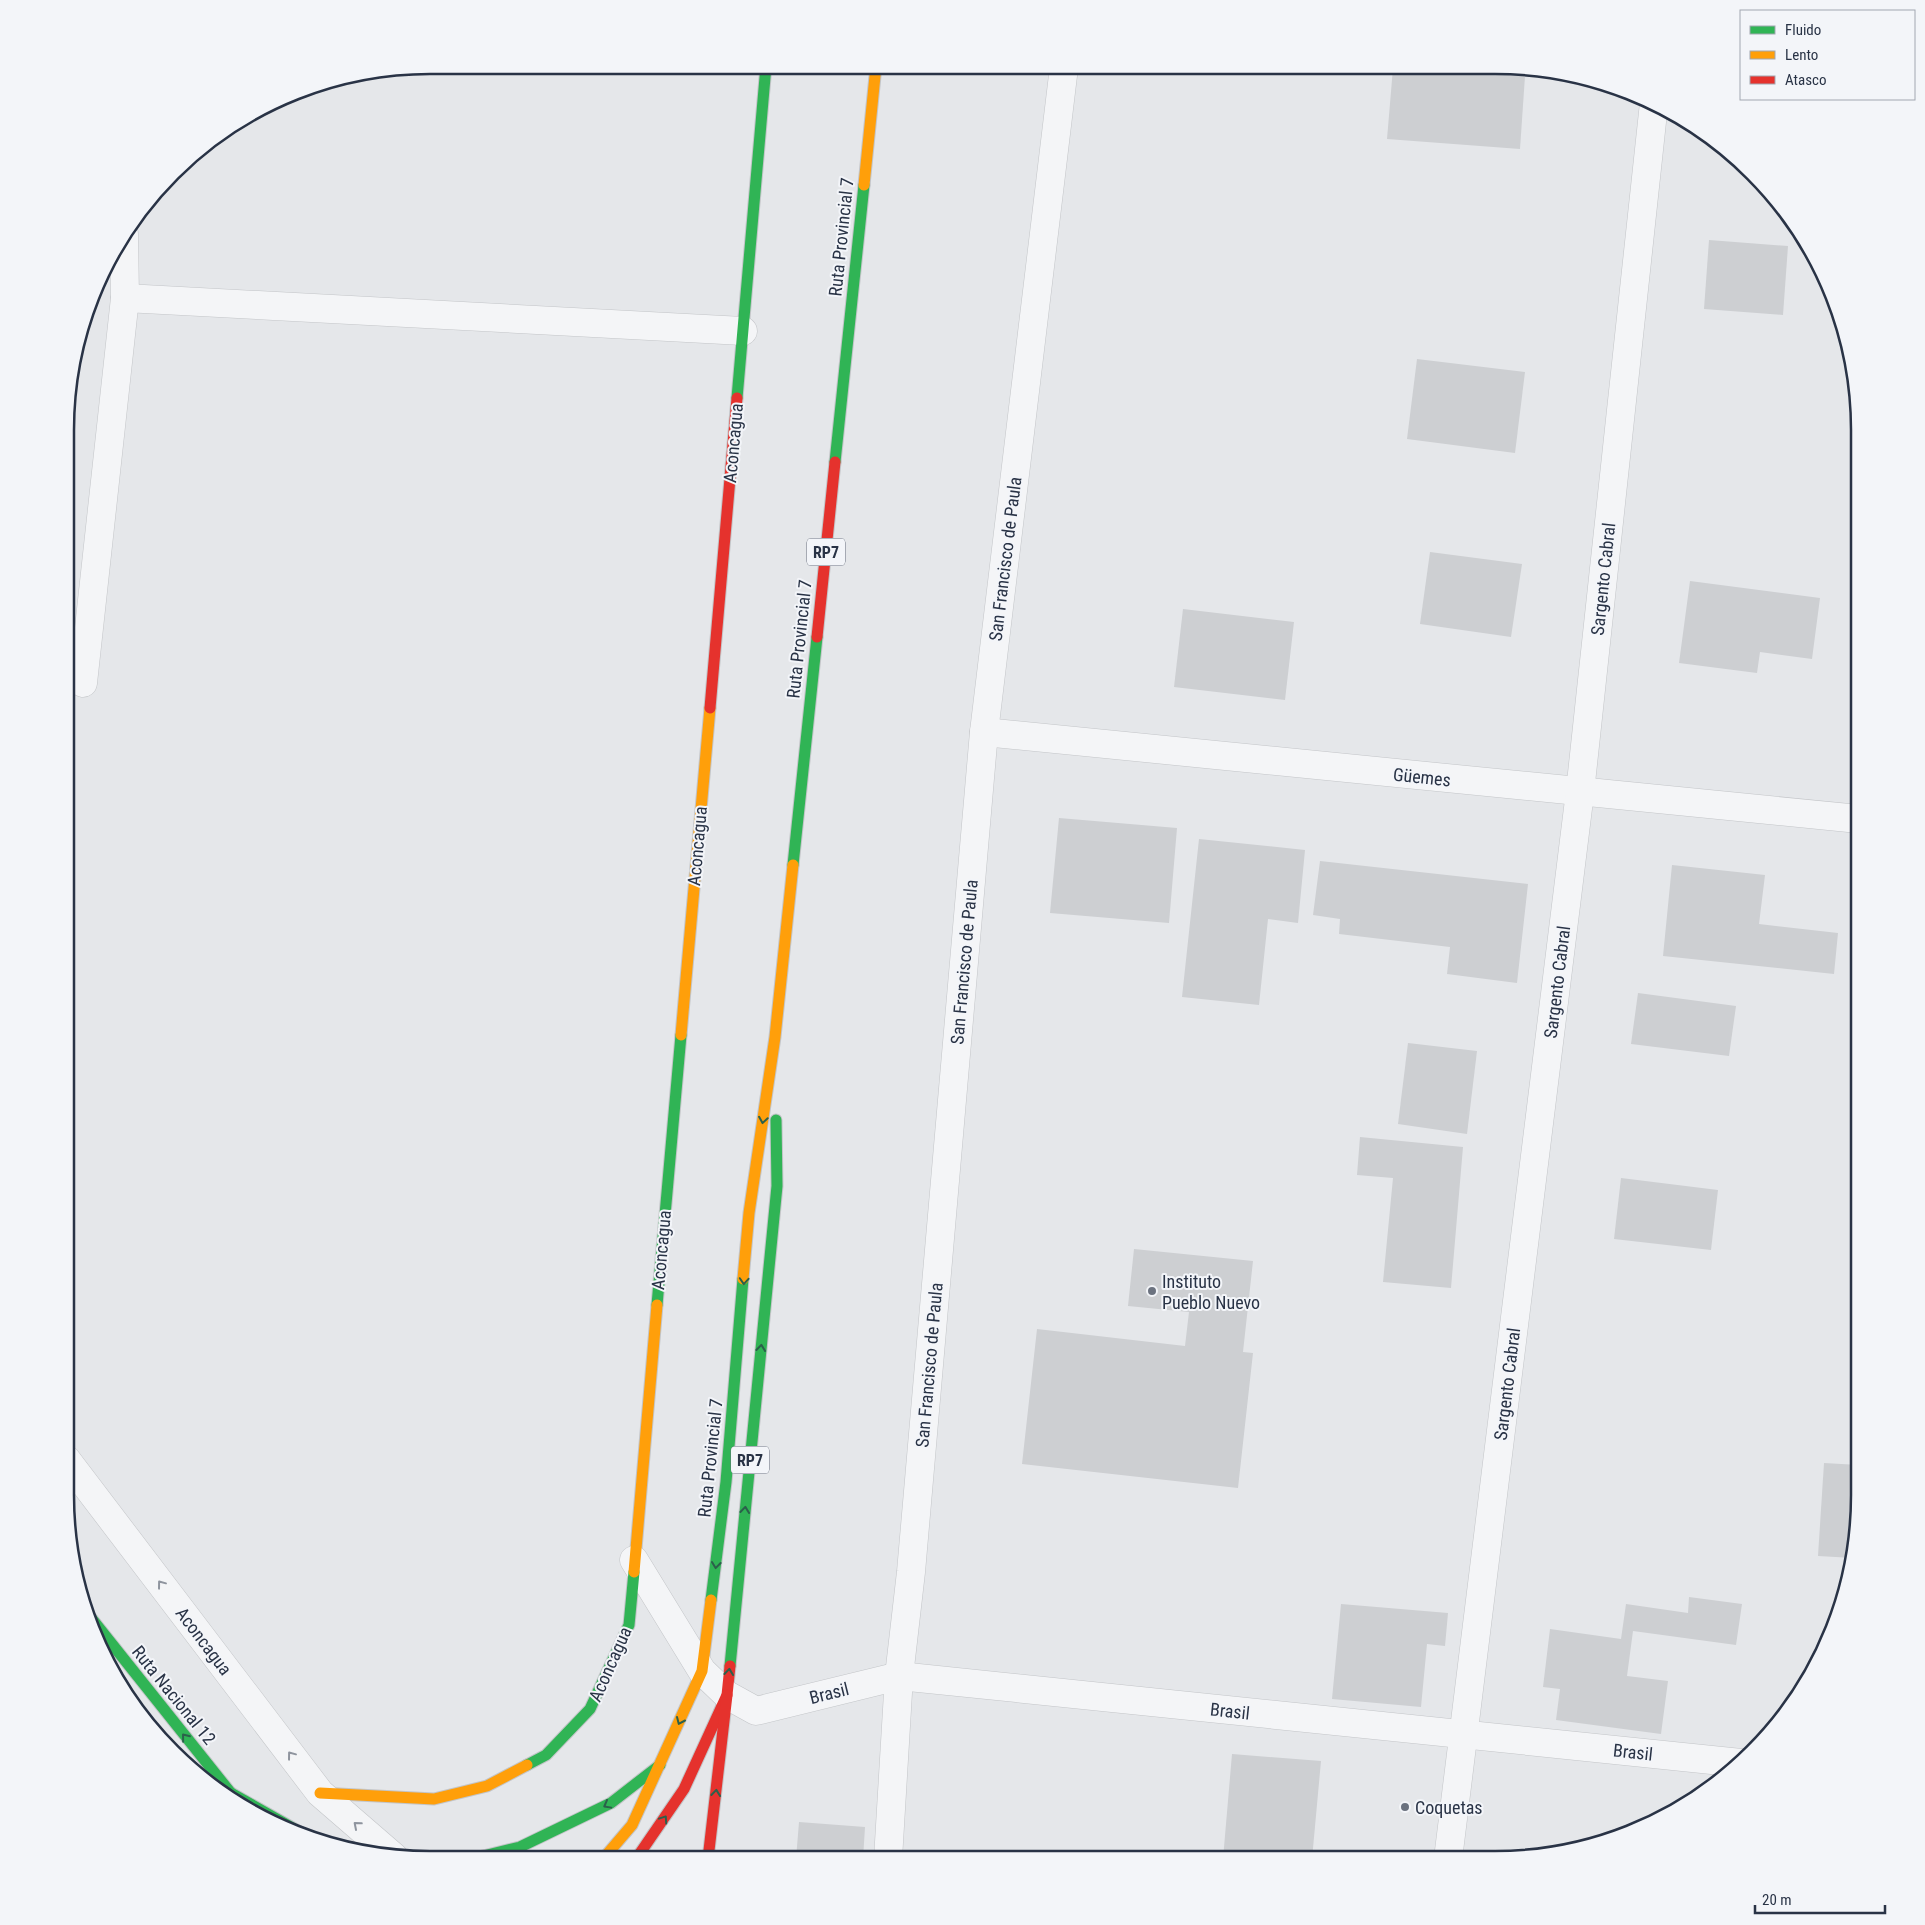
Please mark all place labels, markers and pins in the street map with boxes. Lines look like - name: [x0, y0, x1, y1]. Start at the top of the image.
- place label: Instituto Pueblo Nuevo: [1162, 1271, 1260, 1313]
- marker: Instituto Pueblo Nuevo: [1146, 1285, 1158, 1297]
- place label: Coquetas: [1415, 1797, 1483, 1818]
- marker: Coquetas: [1399, 1801, 1411, 1813]

